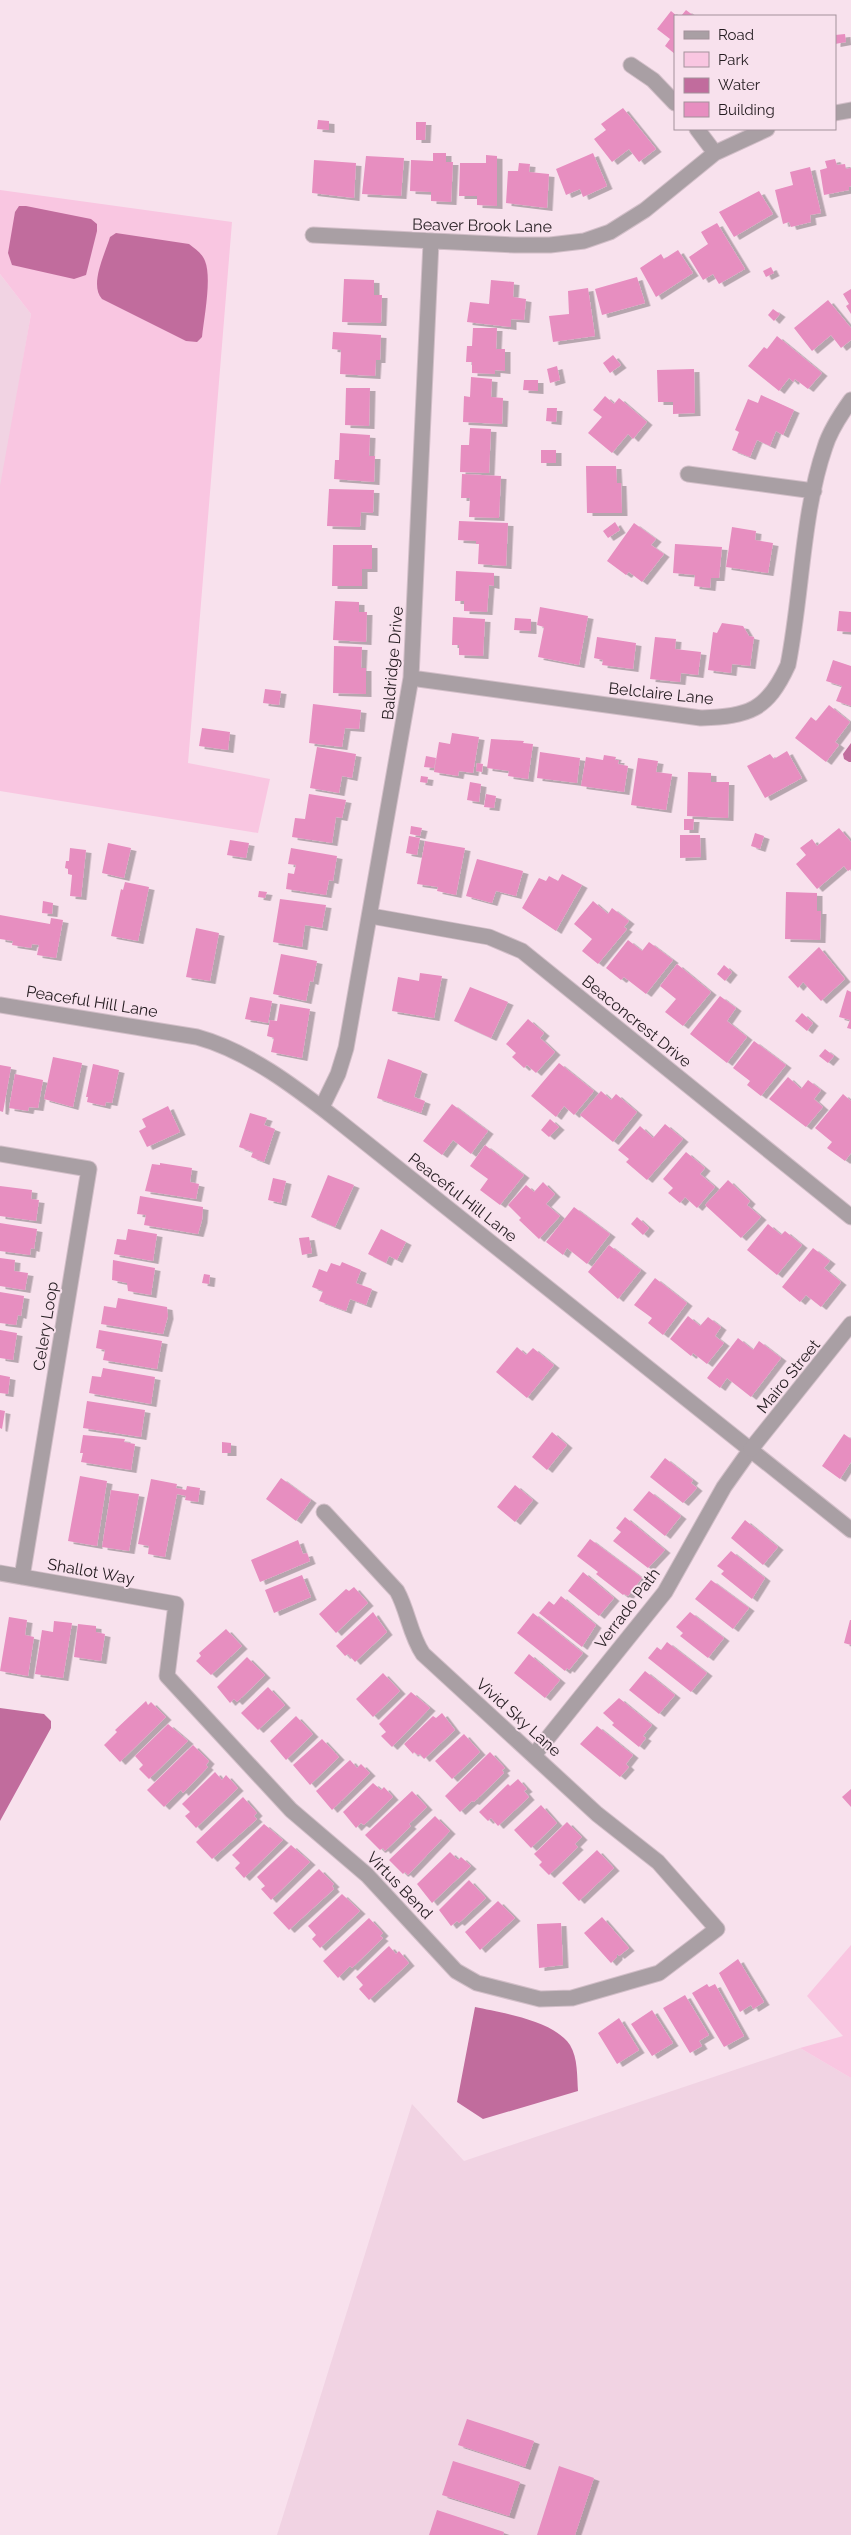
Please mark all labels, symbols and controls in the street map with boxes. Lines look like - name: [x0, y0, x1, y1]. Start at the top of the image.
- legend: [674, 15, 836, 130]
- text: Road: [718, 26, 754, 44]
- text: Park: [718, 51, 749, 69]
- text: Water: [718, 76, 761, 94]
- text: Building: [718, 101, 775, 119]
- street label: Beaver Brook Lane: [412, 215, 552, 236]
- street label: Baldridge Drive: [378, 605, 407, 721]
- street label: Belclaire Lane: [608, 679, 714, 708]
- street label: Beaconcrest Drive: [578, 971, 695, 1071]
- street label: Peaceful Hill Lane: [25, 982, 159, 1021]
- street label: Peaceful Hill Lane: [404, 1149, 521, 1246]
- street label: Celery Loop: [29, 1280, 62, 1372]
- street label: Mairo Street: [753, 1335, 824, 1417]
- street label: Shallot Way: [46, 1555, 136, 1589]
- street label: Verrado Path: [591, 1564, 664, 1652]
- street label: Vivid Sky Lane: [472, 1674, 565, 1760]
- street label: Virtus Bend: [363, 1848, 436, 1923]

